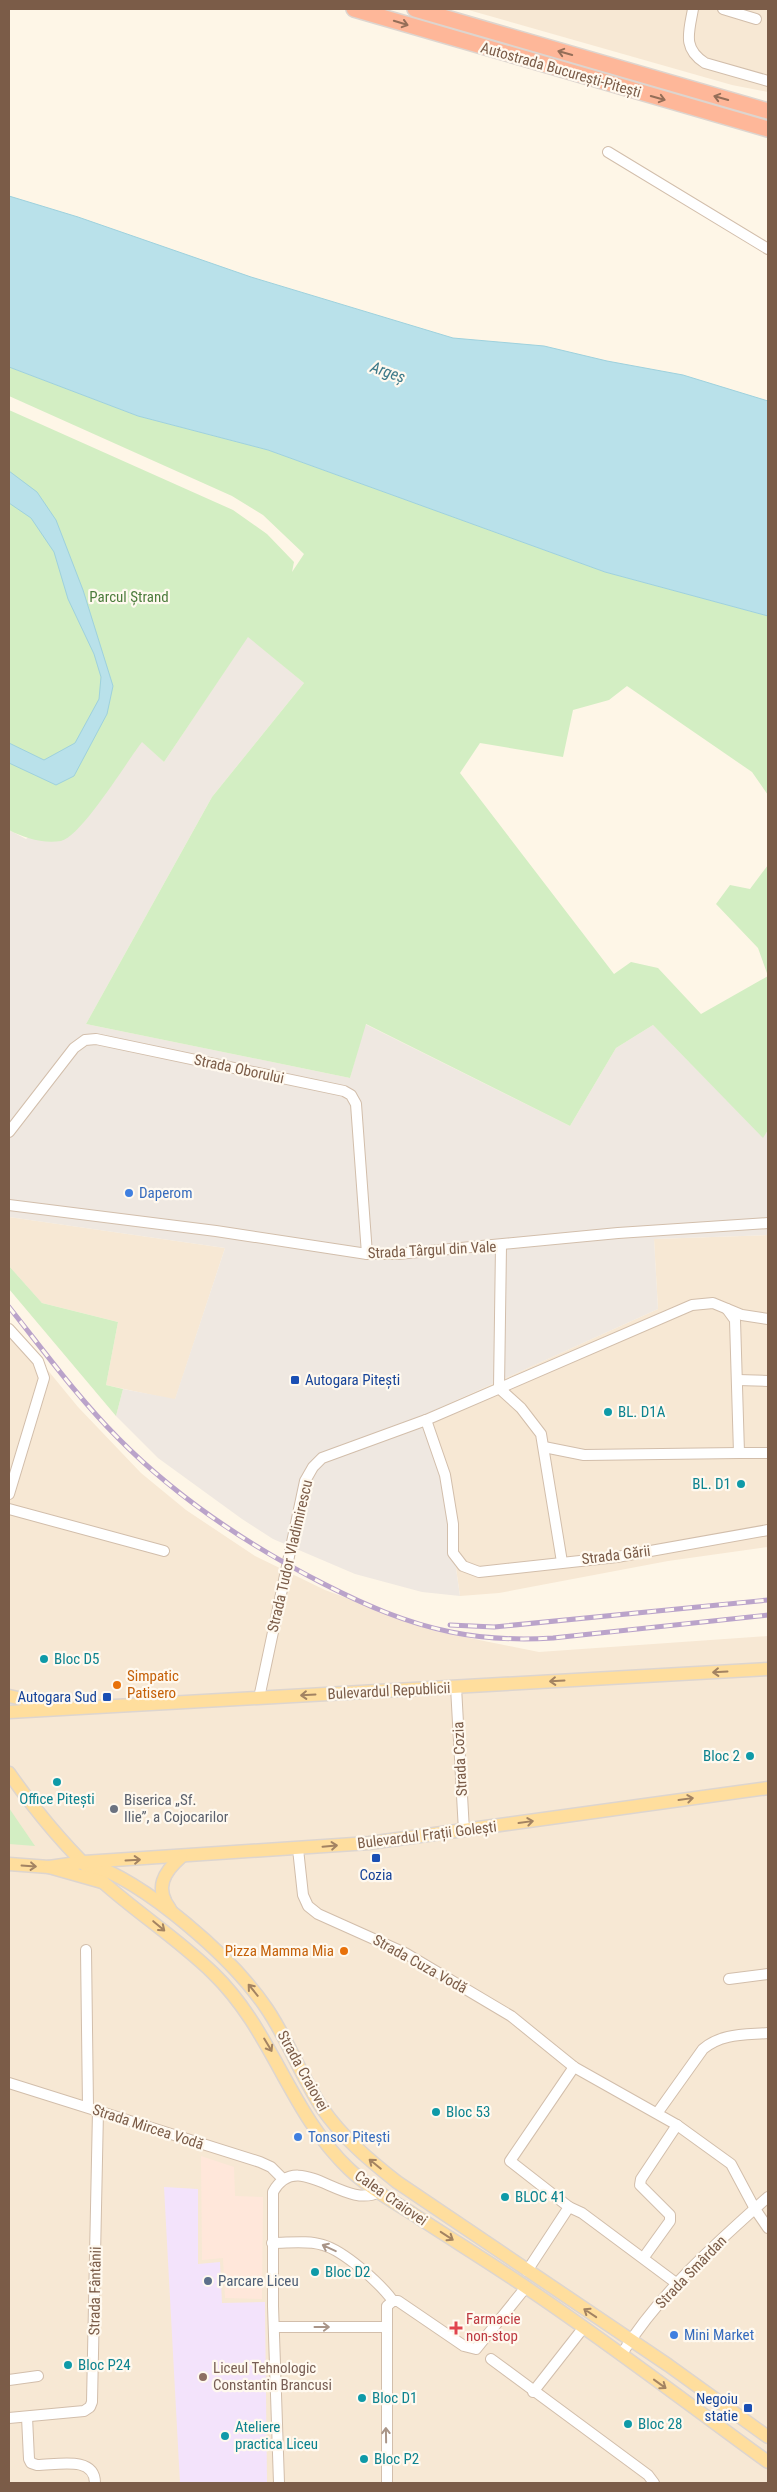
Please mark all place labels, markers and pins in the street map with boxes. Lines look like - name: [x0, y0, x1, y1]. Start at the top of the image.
- place label: Daperom: [139, 1184, 192, 1202]
- marker: Daperom: [123, 1187, 135, 1199]
- place label: Autogara Pitești: [305, 1371, 400, 1389]
- marker: Autogara Pitești: [289, 1374, 301, 1386]
- place label: BL. D1A: [618, 1403, 666, 1421]
- marker: BL. D1A: [602, 1406, 614, 1418]
- place label: BL. D1: [692, 1475, 731, 1493]
- marker: BL. D1: [735, 1478, 747, 1490]
- place label: Bloc D5: [54, 1650, 100, 1668]
- marker: Bloc D5: [38, 1653, 50, 1665]
- place label: Simpatic Patisero: [127, 1667, 179, 1702]
- marker: Simpatic Patisero: [111, 1679, 123, 1691]
- place label: Autogara Sud: [17, 1688, 97, 1706]
- marker: Autogara Sud: [101, 1691, 113, 1703]
- place label: Bloc 2: [703, 1747, 740, 1765]
- marker: Bloc 2: [744, 1750, 756, 1762]
- marker: Office Pitești: [51, 1776, 63, 1788]
- place label: Office Pitești: [19, 1790, 95, 1808]
- place label: Biserica „Sf. Ilie”, a Cojocarilor: [124, 1791, 229, 1826]
- marker: Biserica „Sf. Ilie”, a Cojocarilor: [108, 1803, 120, 1815]
- marker: Cozia: [370, 1852, 382, 1864]
- place label: Cozia: [359, 1866, 393, 1884]
- place label: Pizza Mamma Mia: [225, 1942, 334, 1960]
- marker: Pizza Mamma Mia: [338, 1945, 350, 1957]
- place label: Bloc 53: [446, 2103, 490, 2121]
- marker: Bloc 53: [430, 2106, 442, 2118]
- place label: Tonsor Pitești: [308, 2128, 390, 2146]
- marker: Tonsor Pitești: [292, 2131, 304, 2143]
- place label: BLOC 41: [515, 2188, 566, 2206]
- marker: BLOC 41: [499, 2191, 511, 2203]
- place label: Bloc D2: [325, 2263, 371, 2281]
- marker: Bloc D2: [309, 2266, 321, 2278]
- place label: Parcare Liceu: [218, 2272, 299, 2290]
- marker: Parcare Liceu: [202, 2275, 214, 2287]
- place label: Farmacie non-stop: [466, 2310, 521, 2345]
- marker: Farmacie non-stop: [450, 2322, 462, 2334]
- place label: Mini Market: [684, 2326, 754, 2344]
- marker: Mini Market: [668, 2329, 680, 2341]
- place label: Bloc P24: [78, 2356, 131, 2374]
- marker: Bloc P24: [62, 2359, 74, 2371]
- place label: Liceul Tehnologic Constantin Brancusi: [213, 2359, 332, 2394]
- marker: Liceul Tehnologic Constantin Brancusi: [197, 2371, 209, 2383]
- place label: Bloc D1: [372, 2389, 418, 2407]
- place label: Negoiu statie: [696, 2390, 738, 2425]
- marker: Bloc D1: [356, 2392, 368, 2404]
- marker: Negoiu statie: [742, 2402, 754, 2414]
- place label: Bloc 28: [638, 2415, 682, 2433]
- place label: Ateliere practica Liceu: [235, 2418, 318, 2453]
- marker: Bloc 28: [622, 2418, 634, 2430]
- marker: Ateliere practica Liceu: [219, 2430, 231, 2442]
- place label: Bloc P2: [374, 2450, 419, 2468]
- marker: Bloc P2: [358, 2453, 370, 2465]

